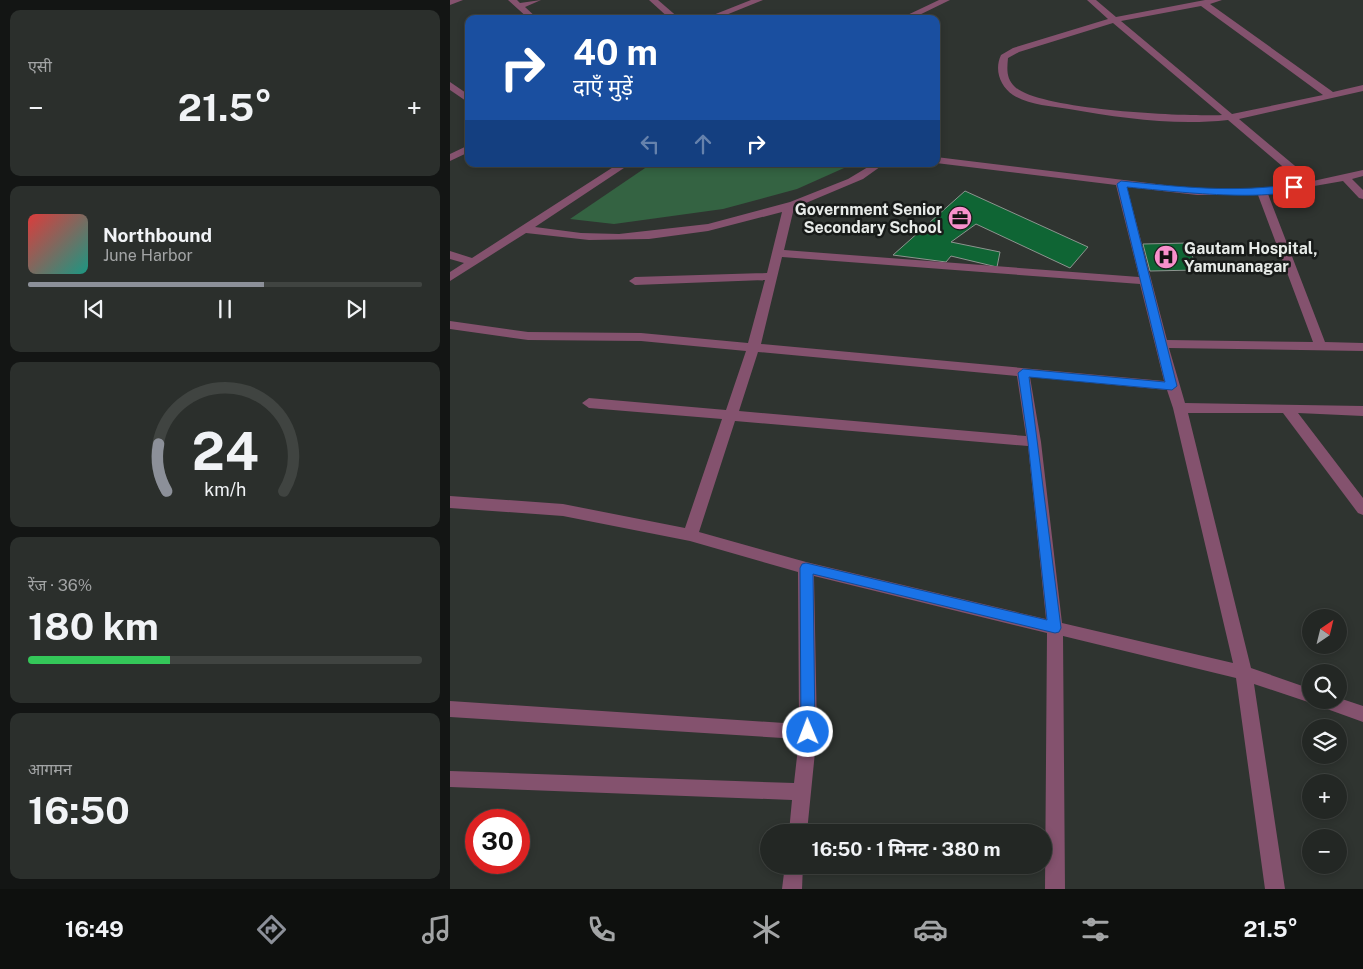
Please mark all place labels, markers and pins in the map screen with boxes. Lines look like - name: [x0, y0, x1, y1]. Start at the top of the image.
- pin: [1273, 166, 1315, 208]
- place label: Government Senior Secondary School: [795, 200, 942, 237]
- office icon: Government Senior Secondary School: [947, 205, 973, 231]
- place label: Gautam Hospital, Yamunanagar: [1184, 239, 1318, 276]
- hospital icon: Gautam Hospital, Yamunanagar: [1153, 244, 1179, 270]

